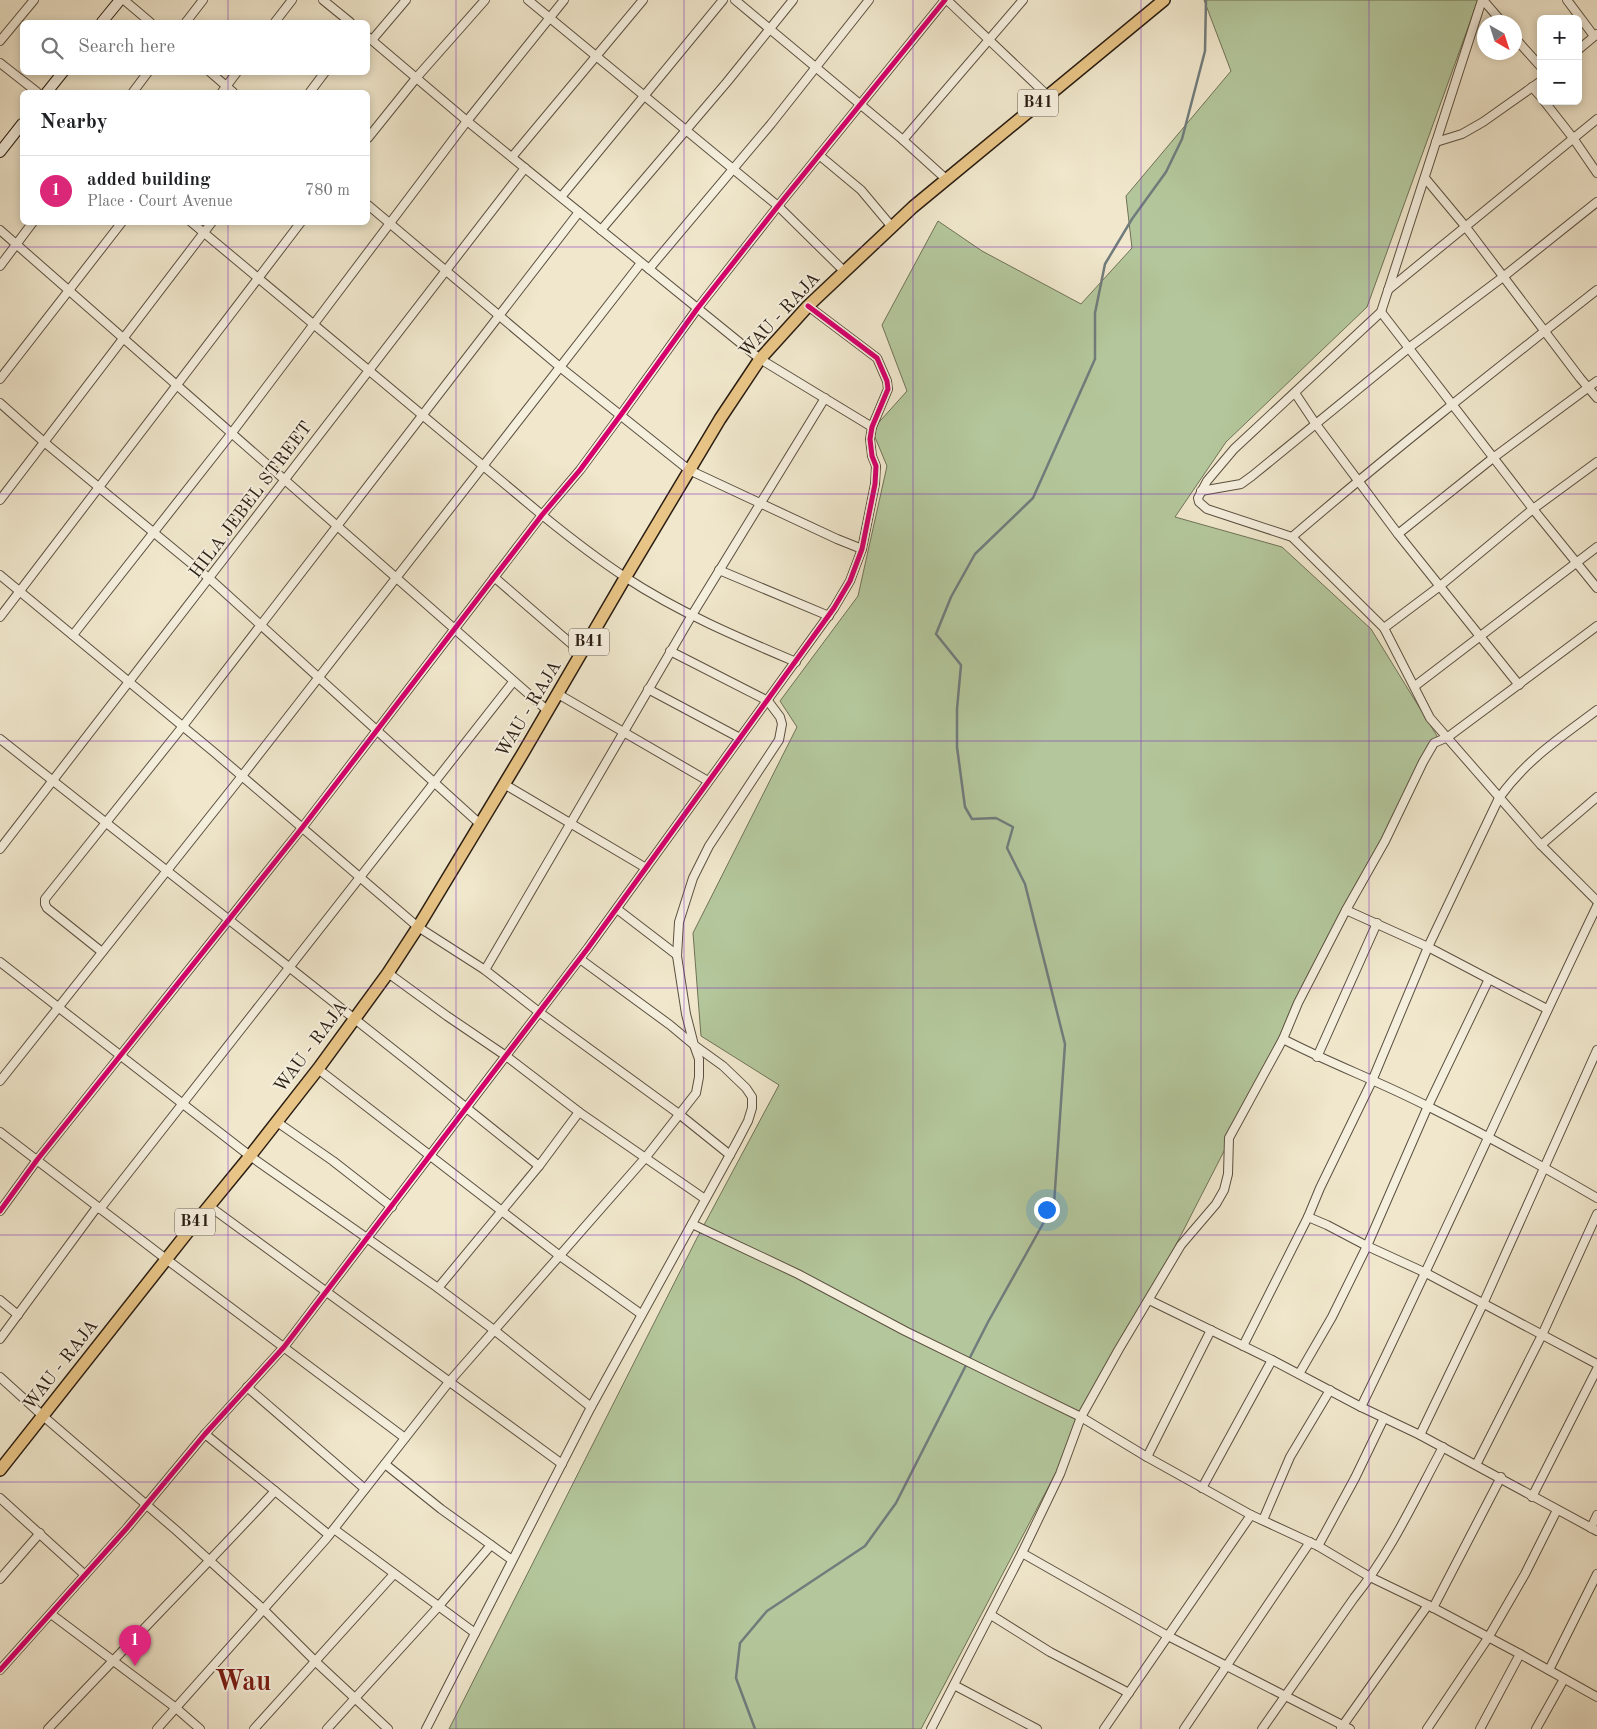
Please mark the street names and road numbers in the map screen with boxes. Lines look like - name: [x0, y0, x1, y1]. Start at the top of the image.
- road number: B41: [1018, 90, 1058, 116]
- street label: WAU - RAJA: [736, 269, 824, 361]
- street label: HILA JEBEL STREET: [186, 418, 316, 582]
- road number: B41: [569, 628, 609, 656]
- street label: WAU - RAJA: [493, 658, 565, 760]
- street label: WAU - RAJA: [271, 998, 351, 1096]
- road number: B41: [175, 1208, 215, 1236]
- street label: WAU - RAJA: [20, 1316, 102, 1413]

